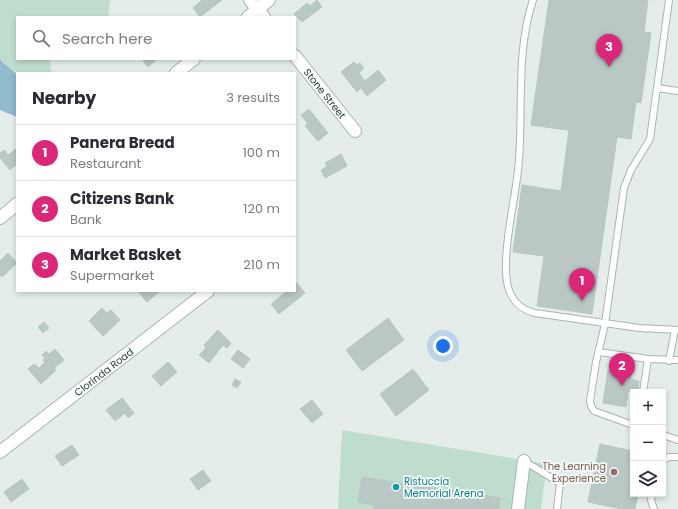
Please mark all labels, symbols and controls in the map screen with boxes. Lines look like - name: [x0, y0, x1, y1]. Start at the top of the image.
- search box: [16, 16, 296, 60]
- icon: search: [30, 27, 52, 49]
- text: Search here: [62, 28, 152, 49]
- pin: 3: [596, 34, 622, 67]
- street label: Stone Street: [300, 65, 350, 122]
- text: Nearby: [32, 86, 96, 110]
- text: 3 results: [226, 88, 280, 107]
- text: Panera Bread: [70, 132, 175, 153]
- text: 1: [43, 143, 47, 162]
- text: 100 m: [243, 143, 280, 162]
- text: Restaurant: [70, 154, 141, 173]
- text: Citizens Bank: [70, 188, 174, 209]
- text: 2: [41, 199, 49, 218]
- text: 120 m: [243, 199, 280, 218]
- text: Bank: [70, 210, 102, 229]
- text: Market Basket: [70, 244, 181, 265]
- text: 3: [41, 255, 49, 274]
- text: 210 m: [243, 255, 280, 274]
- text: Supermarket: [70, 266, 154, 285]
- pin: 1: [569, 268, 595, 301]
- your location: [433, 336, 453, 356]
- street label: Clorinda Road: [71, 344, 137, 400]
- pin: 2: [609, 353, 635, 386]
- map controls: [630, 389, 666, 497]
- button: +: [630, 389, 666, 425]
- button: −: [630, 425, 666, 461]
- place label: The Learning Experience: [542, 459, 606, 486]
- button: layers: [630, 461, 666, 497]
- marker: The Learning Experience: [609, 467, 619, 477]
- place label: Ristuccia Memorial Arena: [404, 474, 483, 501]
- marker: Ristuccia Memorial Arena: [391, 482, 401, 492]

